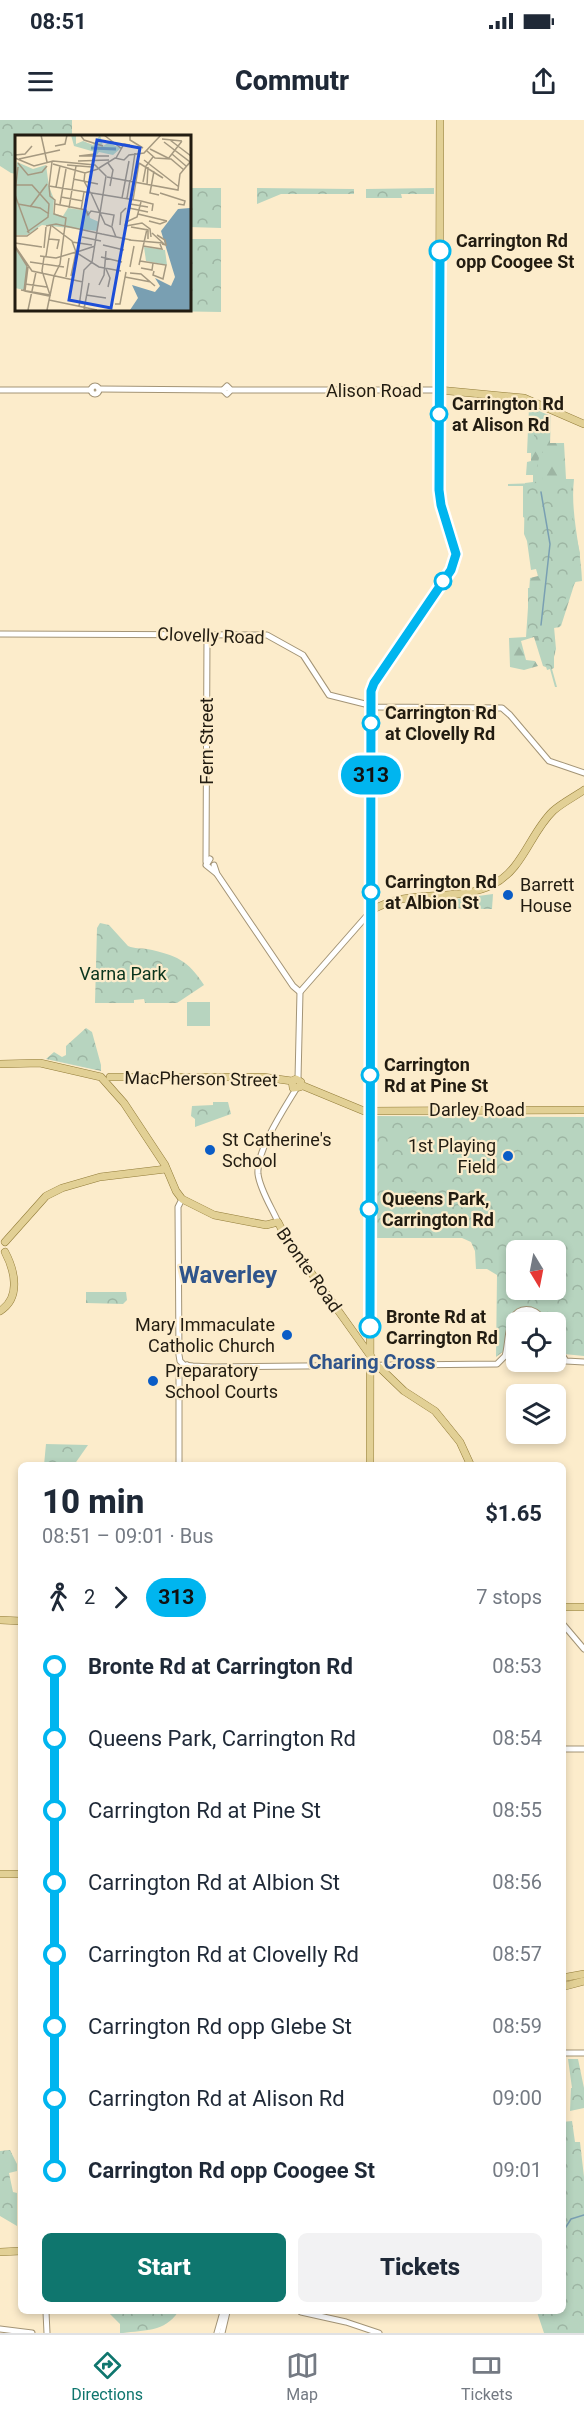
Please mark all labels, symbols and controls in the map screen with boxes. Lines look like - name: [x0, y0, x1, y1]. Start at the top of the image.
- text: 08:51: [30, 9, 87, 34]
- icon: menu: [24, 65, 57, 98]
- text: Commutr: [235, 65, 349, 97]
- icon: share: [527, 65, 560, 98]
- inset map: [15, 135, 190, 310]
- place label: Carrington Rd opp Coogee St: [456, 230, 574, 272]
- marker: Carrington Rd opp Coogee St: [429, 240, 451, 262]
- street label: Alison Road: [326, 380, 422, 401]
- place label: Carrington Rd at Alison Rd: [452, 393, 564, 435]
- marker: Carrington Rd at Alison Rd: [430, 405, 448, 423]
- unlabelled marker: [434, 572, 452, 590]
- street label: Clovelly Road: [157, 623, 265, 648]
- street label: Fern Street: [196, 697, 217, 785]
- place label: Carrington Rd at Clovelly Rd: [385, 702, 497, 744]
- marker: Carrington Rd at Clovelly Rd: [362, 714, 380, 732]
- line badge: 313: [336, 756, 406, 794]
- text: 313: [353, 763, 389, 787]
- place label: Carrington Rd at Albion St: [385, 871, 497, 913]
- place label: Barrett House: [520, 874, 574, 916]
- marker: Carrington Rd at Albion St: [362, 883, 380, 901]
- marker: Barrett House: [501, 888, 515, 902]
- park label: Varna Park: [79, 963, 168, 984]
- place label: Carrington Rd at Pine St: [384, 1054, 488, 1096]
- marker: Carrington Rd at Pine St: [361, 1066, 379, 1084]
- street label: MacPherson Street: [124, 1067, 278, 1090]
- street label: Darley Road: [429, 1099, 525, 1120]
- place label: St Catherine's School: [222, 1129, 331, 1171]
- place label: 1st Playing Field: [408, 1135, 496, 1177]
- marker: St Catherine's School: [203, 1143, 217, 1157]
- marker: 1st Playing Field: [501, 1149, 515, 1163]
- place label: Queens Park, Carrington Rd: [382, 1188, 494, 1230]
- marker: Queens Park, Carrington Rd: [360, 1200, 378, 1218]
- street label: Bronte Road: [273, 1223, 346, 1316]
- north arrow: [506, 1240, 566, 1300]
- map controls: [506, 1240, 566, 1444]
- district label: Waverley: [179, 1261, 278, 1289]
- place label: Bronte Rd at Carrington Rd: [386, 1306, 498, 1348]
- button: locate: [506, 1312, 566, 1372]
- place label: Mary Immaculate Catholic Church: [135, 1314, 275, 1356]
- marker: Bronte Rd at Carrington Rd: [359, 1316, 381, 1338]
- marker: Mary Immaculate Catholic Church: [280, 1328, 294, 1342]
- district label: Charing Cross: [308, 1350, 436, 1374]
- place label: Preparatory School Courts: [165, 1360, 278, 1402]
- marker: Preparatory School Courts: [146, 1374, 160, 1388]
- button: layers: [506, 1384, 566, 1444]
- text: 10 min: [42, 1482, 144, 1521]
- text: $1.65: [485, 1501, 542, 1526]
- text: 08:51 – 09:01 · Bus: [42, 1524, 214, 1548]
- icon: walk: [42, 1581, 75, 1614]
- icon: forward: [104, 1581, 137, 1614]
- text: 2: [84, 1585, 95, 1609]
- text: 313: [158, 1585, 194, 1609]
- text: 7 stops: [476, 1585, 542, 1609]
- text: Bronte Rd at Carrington Rd: [88, 1654, 353, 1679]
- text: 08:53: [492, 1654, 542, 1678]
- text: Queens Park, Carrington Rd: [88, 1726, 356, 1751]
- text: 08:54: [492, 1726, 542, 1750]
- text: Carrington Rd at Pine St: [88, 1798, 321, 1823]
- text: 08:55: [492, 1798, 542, 1822]
- text: Carrington Rd at Albion St: [88, 1870, 340, 1895]
- text: 08:56: [492, 1870, 542, 1894]
- text: Carrington Rd at Clovelly Rd: [88, 1942, 359, 1967]
- text: 08:57: [492, 1942, 542, 1966]
- text: Carrington Rd opp Glebe St: [88, 2014, 352, 2039]
- text: 08:59: [492, 2014, 542, 2038]
- text: Carrington Rd at Alison Rd: [88, 2086, 345, 2111]
- text: 09:00: [492, 2086, 542, 2110]
- text: Carrington Rd opp Coogee St: [88, 2158, 375, 2183]
- text: 09:01: [492, 2158, 542, 2182]
- button: Start: [42, 2233, 286, 2302]
- button: Tickets: [298, 2233, 542, 2302]
- tab: Directions: [71, 2349, 143, 2404]
- tab: Map: [286, 2349, 319, 2404]
- tab: Tickets: [461, 2349, 513, 2404]

